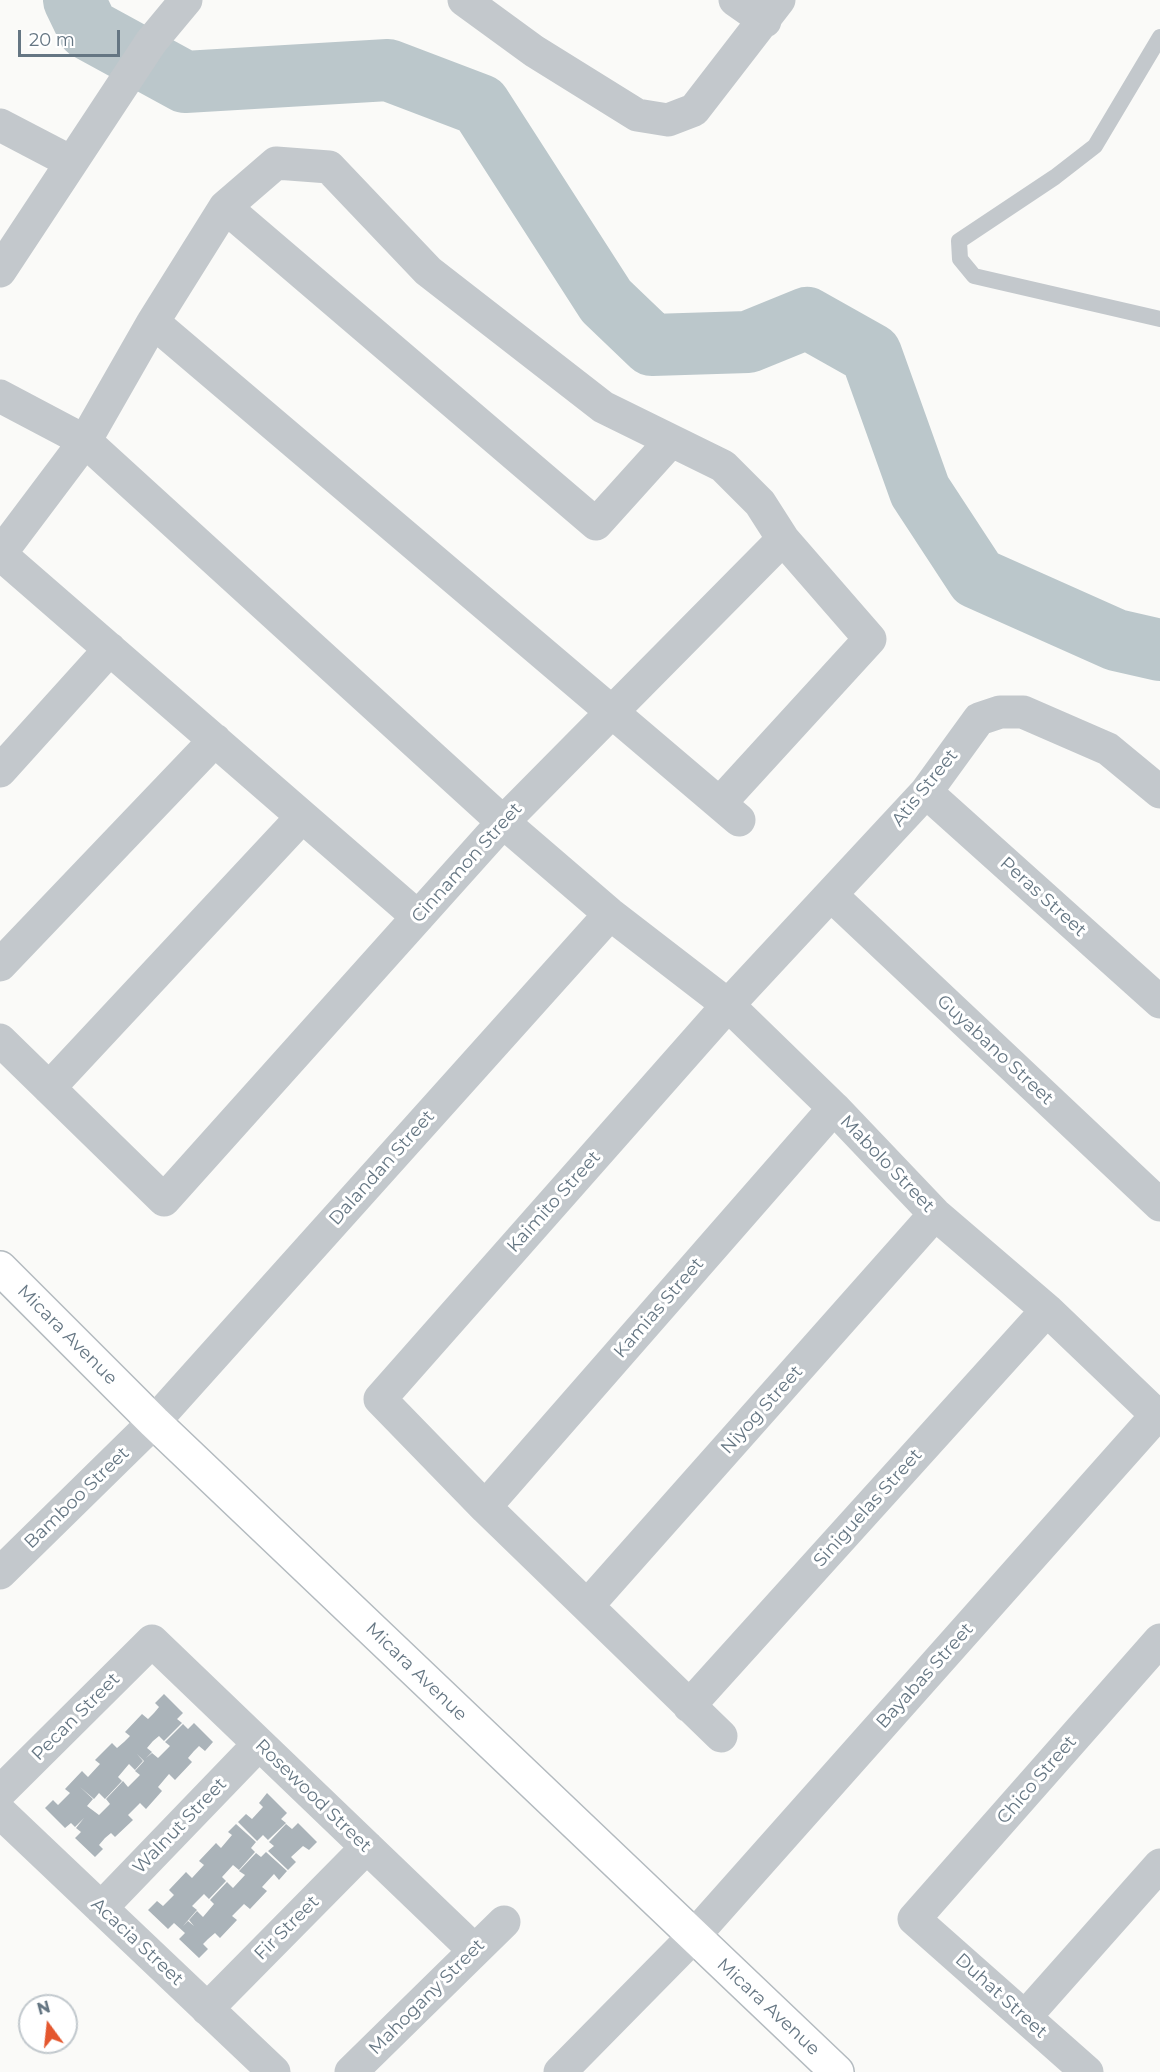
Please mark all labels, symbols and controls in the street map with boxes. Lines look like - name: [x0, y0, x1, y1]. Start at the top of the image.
- scale bar: [21, 18, 123, 56]
- text: 20 m: [29, 29, 75, 51]
- street label: Atis Street: [887, 745, 963, 831]
- street label: Cinnamon Street: [407, 798, 527, 928]
- street label: Peras Street: [995, 853, 1091, 941]
- street label: Guyabano Street: [932, 991, 1058, 1109]
- street label: Dalandan Street: [325, 1106, 439, 1230]
- street label: Mabolo Street: [835, 1111, 939, 1217]
- street label: Kaimito Street: [503, 1147, 605, 1257]
- street label: Kamias Street: [610, 1254, 708, 1362]
- street label: Micara Avenue: [13, 1281, 121, 1389]
- street label: Niyog Street: [717, 1361, 807, 1459]
- street label: Bamboo Street: [20, 1443, 134, 1553]
- street label: Siniguelas Street: [809, 1444, 927, 1572]
- street label: Micara Avenue: [361, 1618, 471, 1726]
- street label: Bayabas Street: [872, 1619, 978, 1733]
- street label: Pecan Street: [27, 1668, 125, 1766]
- street label: Chico Street: [993, 1731, 1081, 1829]
- street label: Rosewood Street: [250, 1735, 376, 1857]
- street label: Walnut Street: [129, 1773, 231, 1879]
- street label: Fir Street: [250, 1891, 324, 1965]
- street label: Acacia Street: [86, 1894, 188, 1990]
- street label: Mahogany Street: [365, 1935, 489, 2059]
- street label: Duhat Street: [951, 1949, 1051, 2043]
- street label: Micara Avenue: [712, 1954, 824, 2060]
- north arrow: [18, 1994, 78, 2054]
- text: N: [35, 1997, 52, 2019]

